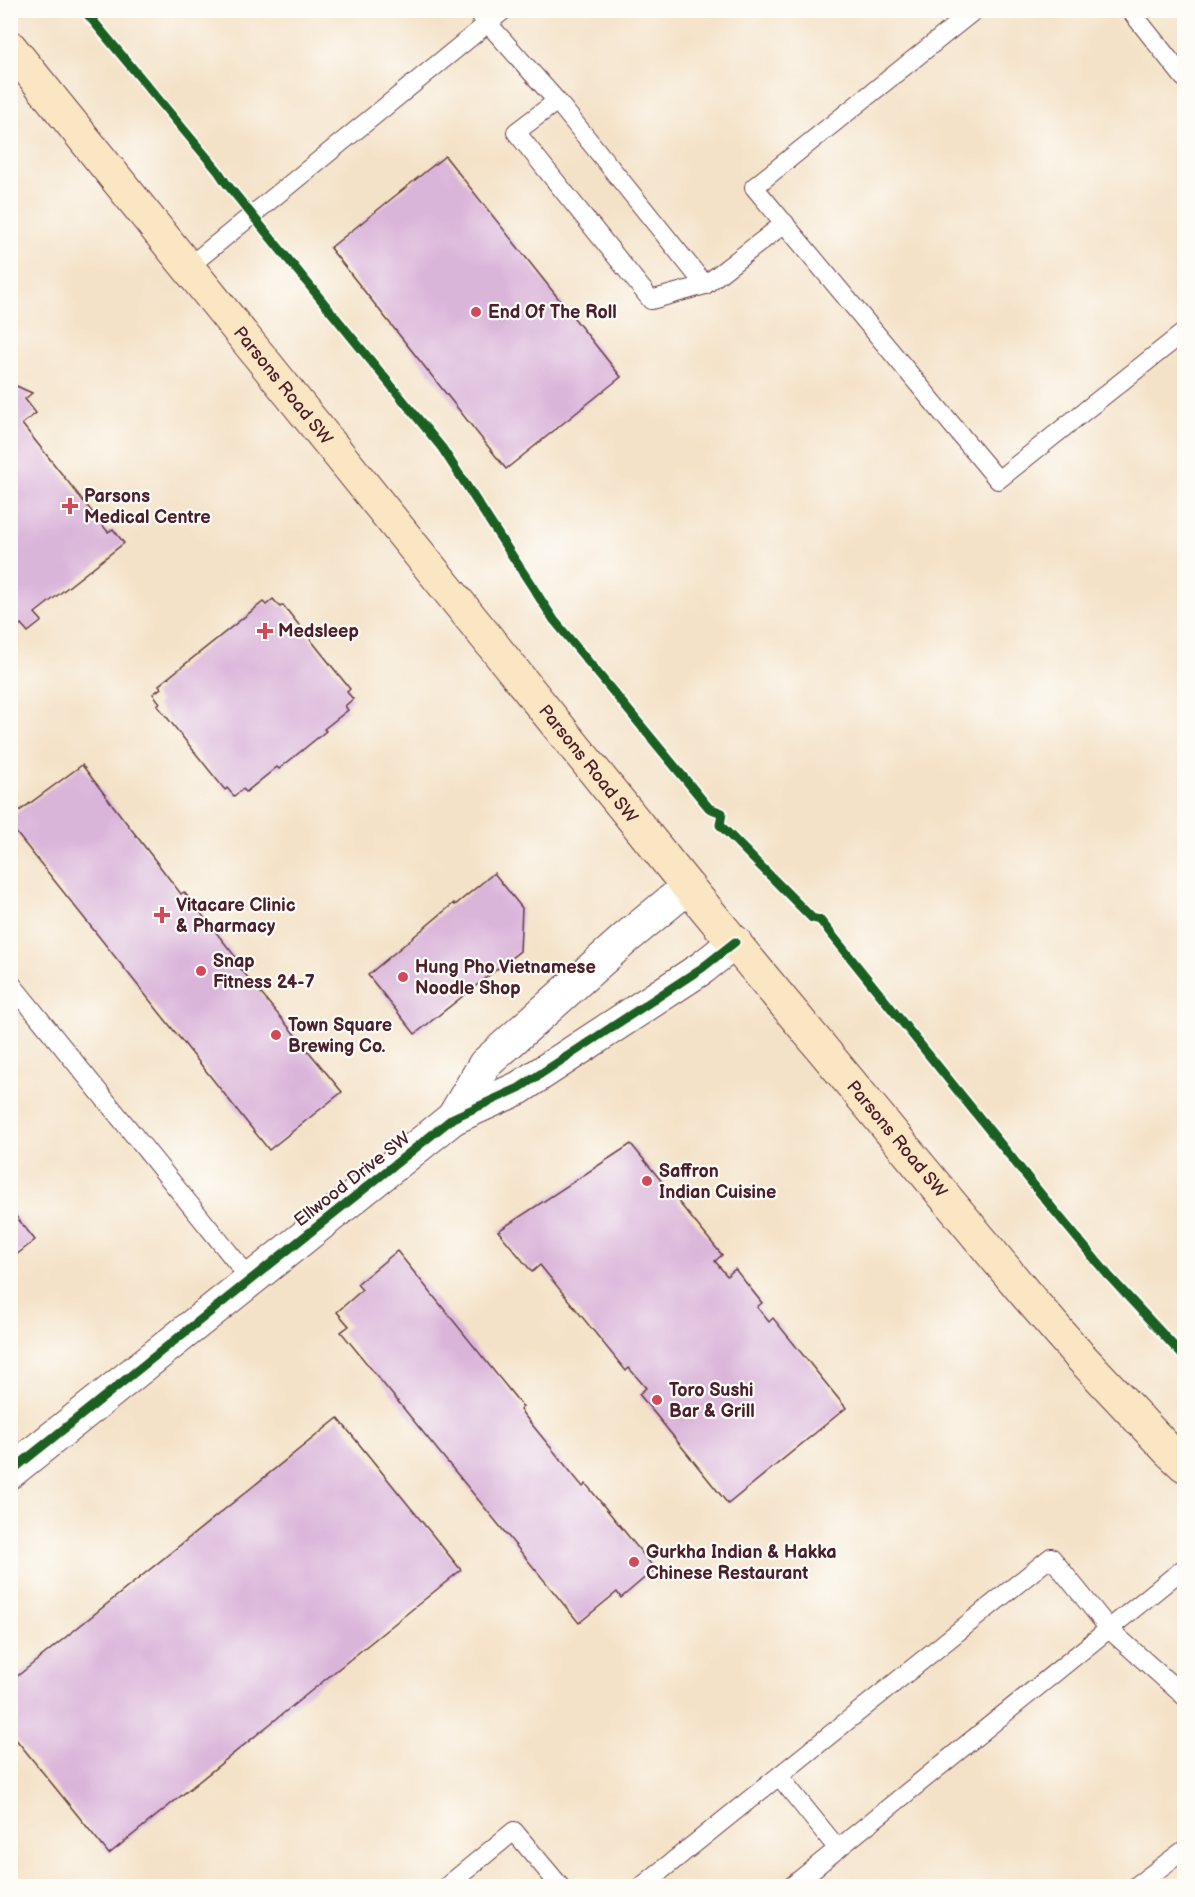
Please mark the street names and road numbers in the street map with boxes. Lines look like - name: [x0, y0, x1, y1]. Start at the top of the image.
- street label: Parsons Road SW: [229, 322, 337, 450]
- street label: Parsons Road SW: [534, 701, 642, 828]
- street label: Parsons Road SW: [842, 1077, 952, 1203]
- street label: Ellwood Drive SW: [290, 1127, 415, 1231]

